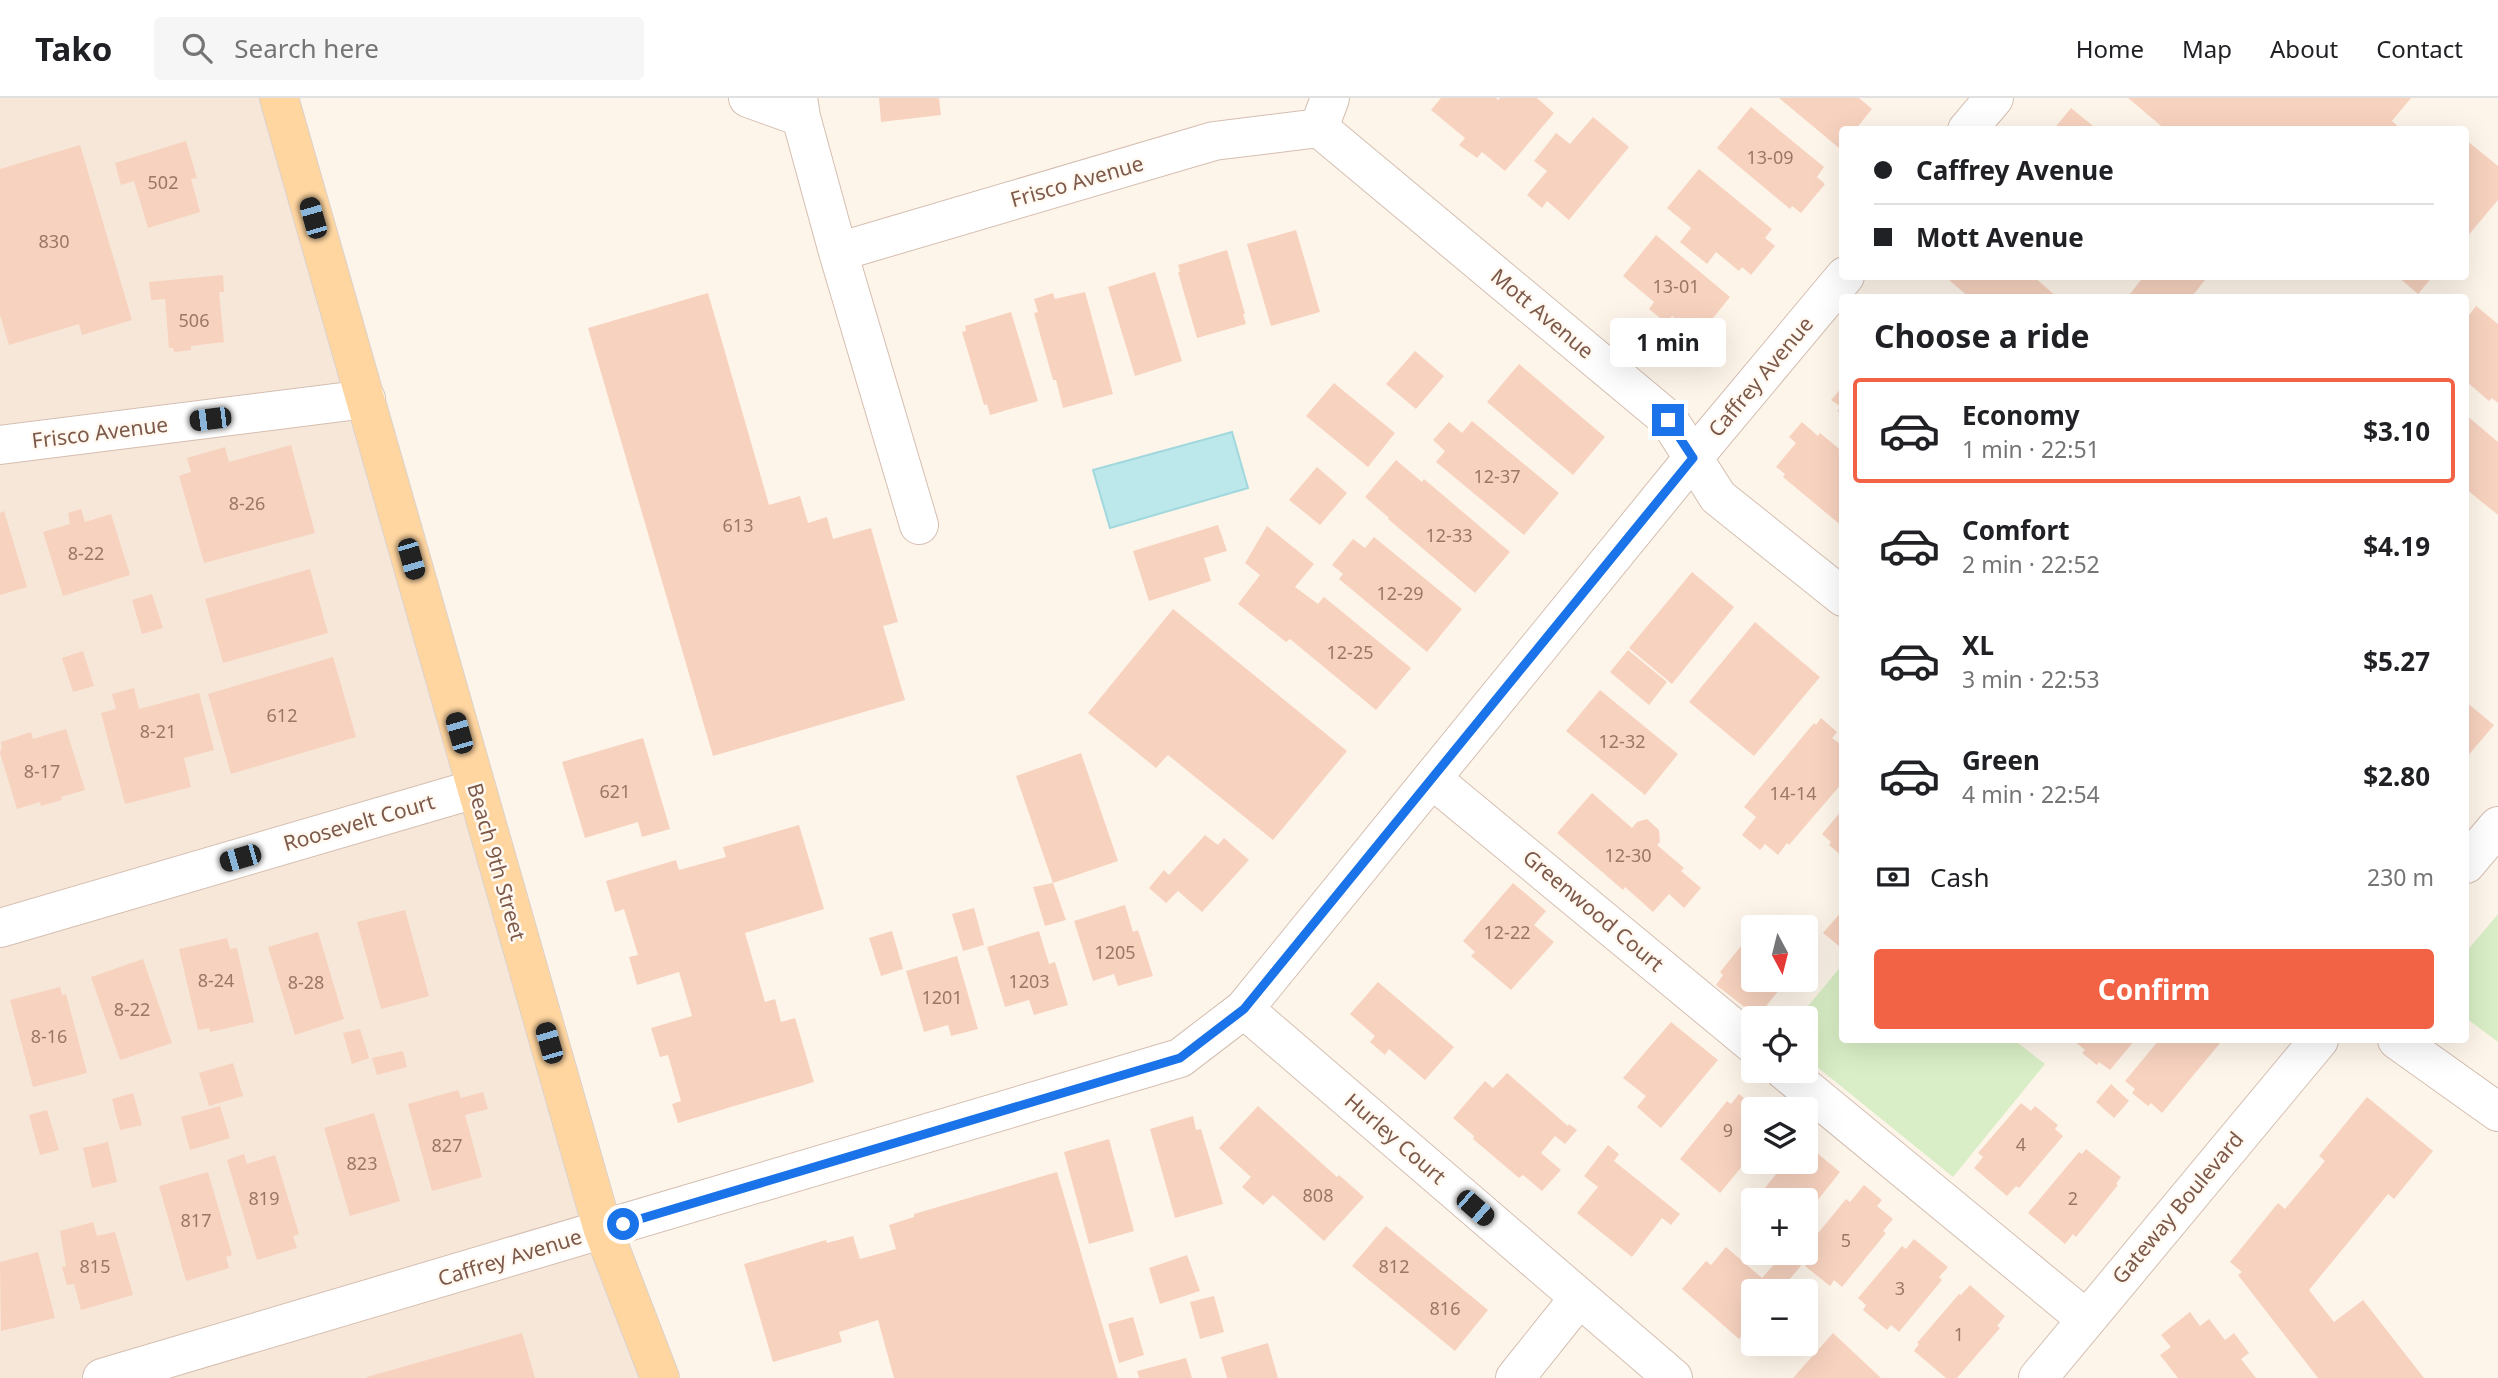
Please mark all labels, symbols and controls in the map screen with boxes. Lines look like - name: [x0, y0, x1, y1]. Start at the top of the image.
- search box: [154, 17, 644, 80]
- text: Tako: [35, 26, 112, 71]
- icon: search: [178, 29, 216, 67]
- text: Search here: [234, 30, 379, 66]
- text: Home: [2076, 32, 2144, 65]
- text: Map: [2182, 32, 2232, 65]
- text: About: [2270, 32, 2338, 65]
- text: Contact: [2376, 32, 2463, 65]
- house number: 13-09: [1747, 145, 1793, 169]
- street label: Frisco Avenue: [1007, 149, 1146, 213]
- text: Caffrey Avenue: [1916, 152, 2114, 188]
- house number: 502: [148, 170, 178, 194]
- car: [298, 195, 329, 241]
- text: Mott Avenue: [1916, 219, 2084, 255]
- house number: 830: [39, 229, 69, 253]
- street label: Mott Avenue: [1485, 262, 1600, 364]
- house number: 13-01: [1653, 274, 1699, 298]
- house number: 506: [179, 308, 209, 332]
- street label: Caffrey Avenue: [1702, 310, 1819, 442]
- text: Choose a ride: [1874, 314, 2090, 357]
- callout: 1 min: [1610, 318, 1726, 368]
- text: 1 min: [1636, 326, 1700, 358]
- text: Economy: [1962, 397, 2080, 433]
- icon: car: [1878, 399, 1941, 462]
- route end: [1652, 404, 1684, 436]
- car: [188, 406, 233, 432]
- street label: Frisco Avenue: [30, 410, 170, 454]
- text: $3.10: [2363, 413, 2430, 449]
- text: 1 min · 22:51: [1962, 433, 2100, 465]
- house number: 12-37: [1474, 464, 1520, 488]
- house number: 8-26: [229, 491, 265, 515]
- text: Comfort: [1962, 512, 2070, 548]
- house number: 613: [723, 513, 753, 537]
- icon: car: [1878, 514, 1941, 577]
- house number: 12-33: [1426, 523, 1472, 547]
- text: $4.19: [2363, 528, 2430, 564]
- car: [396, 536, 427, 582]
- house number: 8-22: [68, 541, 104, 565]
- text: 2 min · 22:52: [1962, 548, 2100, 580]
- house number: 12-29: [1377, 581, 1423, 605]
- text: XL: [1962, 627, 1994, 663]
- icon: car: [1878, 629, 1941, 692]
- house number: 12-25: [1327, 640, 1373, 664]
- text: $5.27: [2363, 643, 2430, 679]
- text: 3 min · 22:53: [1962, 663, 2100, 695]
- house number: 612: [267, 703, 297, 727]
- car: [444, 710, 475, 756]
- house number: 8-21: [140, 719, 176, 743]
- house number: 12-32: [1599, 729, 1645, 753]
- text: Green: [1962, 742, 2040, 778]
- icon: car: [1878, 744, 1941, 807]
- text: $2.80: [2363, 758, 2430, 794]
- house number: 8-17: [24, 759, 60, 783]
- text: 4 min · 22:54: [1962, 778, 2100, 810]
- house number: 621: [600, 779, 630, 803]
- street label: Beach 9th Street: [461, 780, 533, 944]
- house number: 14-14: [1770, 781, 1816, 805]
- street label: Roosevelt Court: [280, 787, 438, 857]
- car: [217, 842, 264, 874]
- street label: Greenwood Court: [1517, 843, 1670, 978]
- house number: 12-30: [1605, 843, 1651, 867]
- icon: cash: [1874, 858, 1912, 896]
- text: Cash: [1930, 859, 1990, 895]
- text: 230 m: [2367, 861, 2434, 893]
- north arrow: [1741, 915, 1818, 992]
- map controls: [1741, 915, 1818, 1356]
- house number: 12-22: [1484, 920, 1530, 944]
- house number: 1205: [1094, 940, 1136, 964]
- button: Confirm: [1874, 949, 2434, 1029]
- house number: 8-24: [198, 968, 234, 992]
- house number: 1203: [1008, 969, 1050, 993]
- house number: 8-28: [288, 970, 324, 994]
- house number: 1201: [921, 985, 963, 1009]
- house number: 8-22: [114, 997, 150, 1021]
- button: locate: [1741, 1006, 1818, 1083]
- car: [534, 1020, 565, 1066]
- house number: 8-16: [31, 1024, 67, 1048]
- street label: Hurley Court: [1339, 1087, 1452, 1190]
- button: layers: [1741, 1097, 1818, 1174]
- house number: 9: [1723, 1118, 1733, 1142]
- street label: Gateway Boulevard: [2105, 1125, 2249, 1289]
- house number: 4: [2016, 1132, 2026, 1156]
- house number: 827: [432, 1133, 462, 1157]
- house number: 823: [347, 1151, 377, 1175]
- house number: 808: [1303, 1183, 1333, 1207]
- house number: 819: [249, 1186, 279, 1210]
- car: [1453, 1186, 1498, 1230]
- house number: 2: [2068, 1186, 2078, 1210]
- button: +: [1741, 1188, 1818, 1265]
- house number: 817: [181, 1208, 211, 1232]
- route start: [607, 1208, 639, 1240]
- street label: Caffrey Avenue: [434, 1222, 585, 1292]
- house number: 5: [1841, 1228, 1851, 1252]
- house number: 815: [80, 1254, 110, 1278]
- house number: 812: [1379, 1254, 1409, 1278]
- house number: 3: [1895, 1276, 1905, 1300]
- button: −: [1741, 1279, 1818, 1356]
- house number: 816: [1430, 1296, 1460, 1320]
- house number: 1: [1954, 1322, 1964, 1346]

